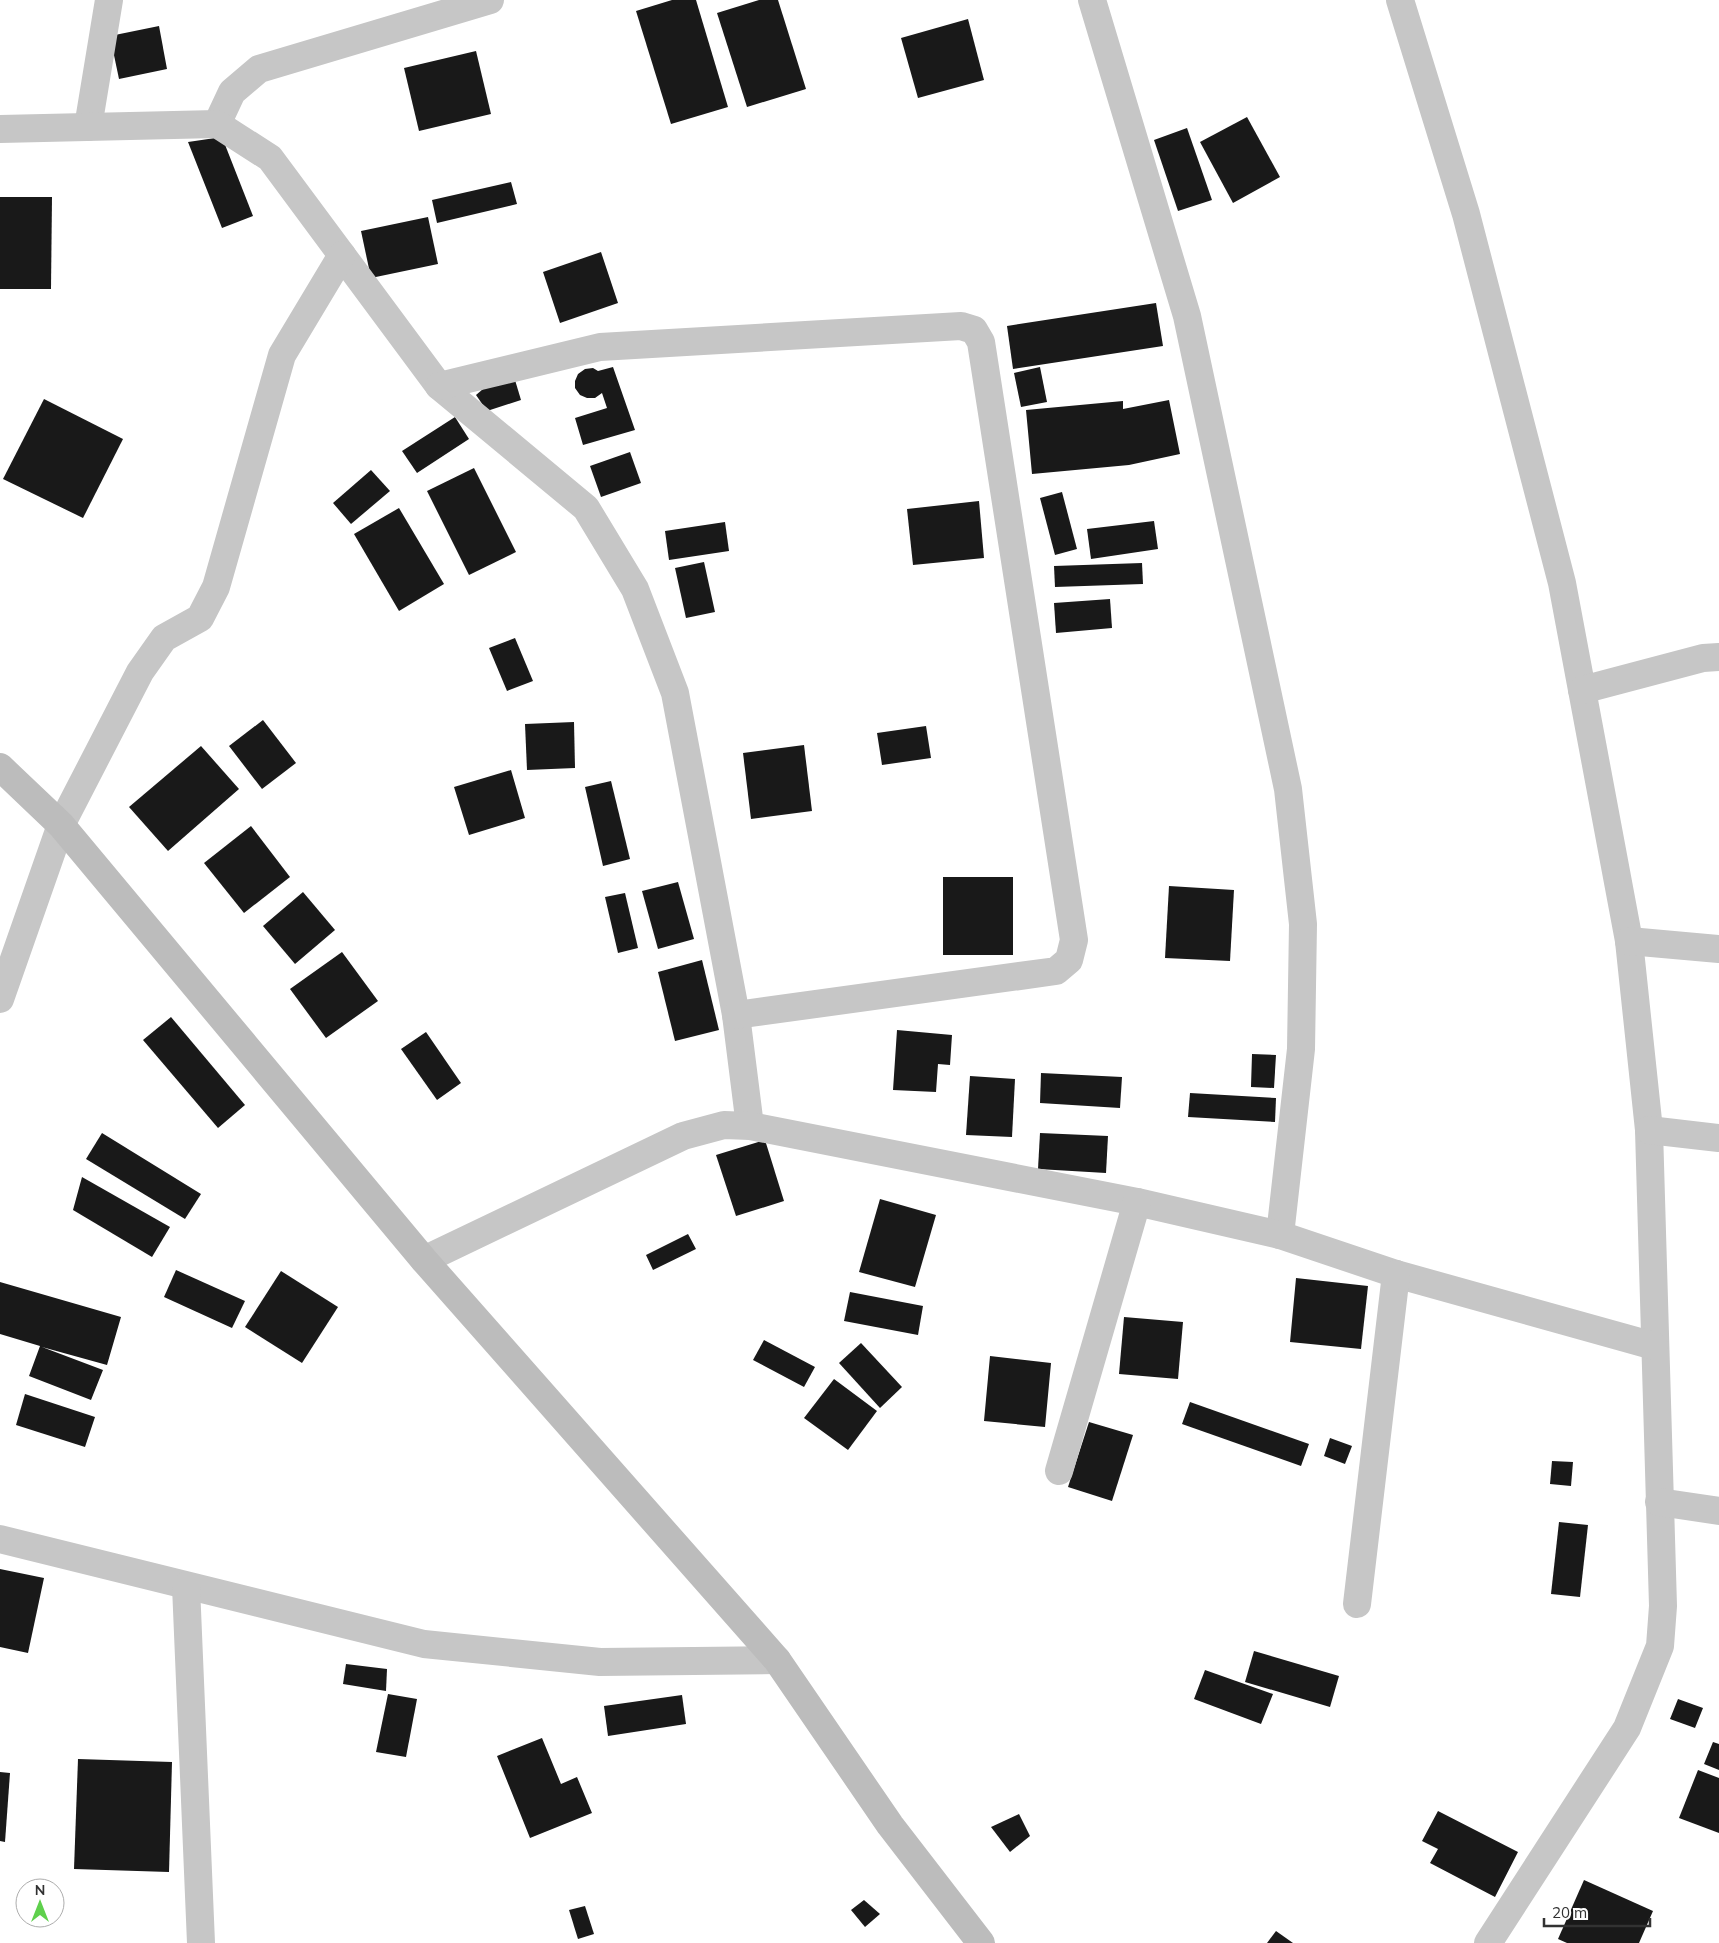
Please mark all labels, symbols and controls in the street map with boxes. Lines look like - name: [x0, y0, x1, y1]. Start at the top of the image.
- north arrow: [15, 1878, 65, 1928]
- text: N: [35, 1881, 45, 1899]
- scale bar: [1544, 1896, 1650, 1928]
- text: 20 m: [1552, 1903, 1587, 1922]

